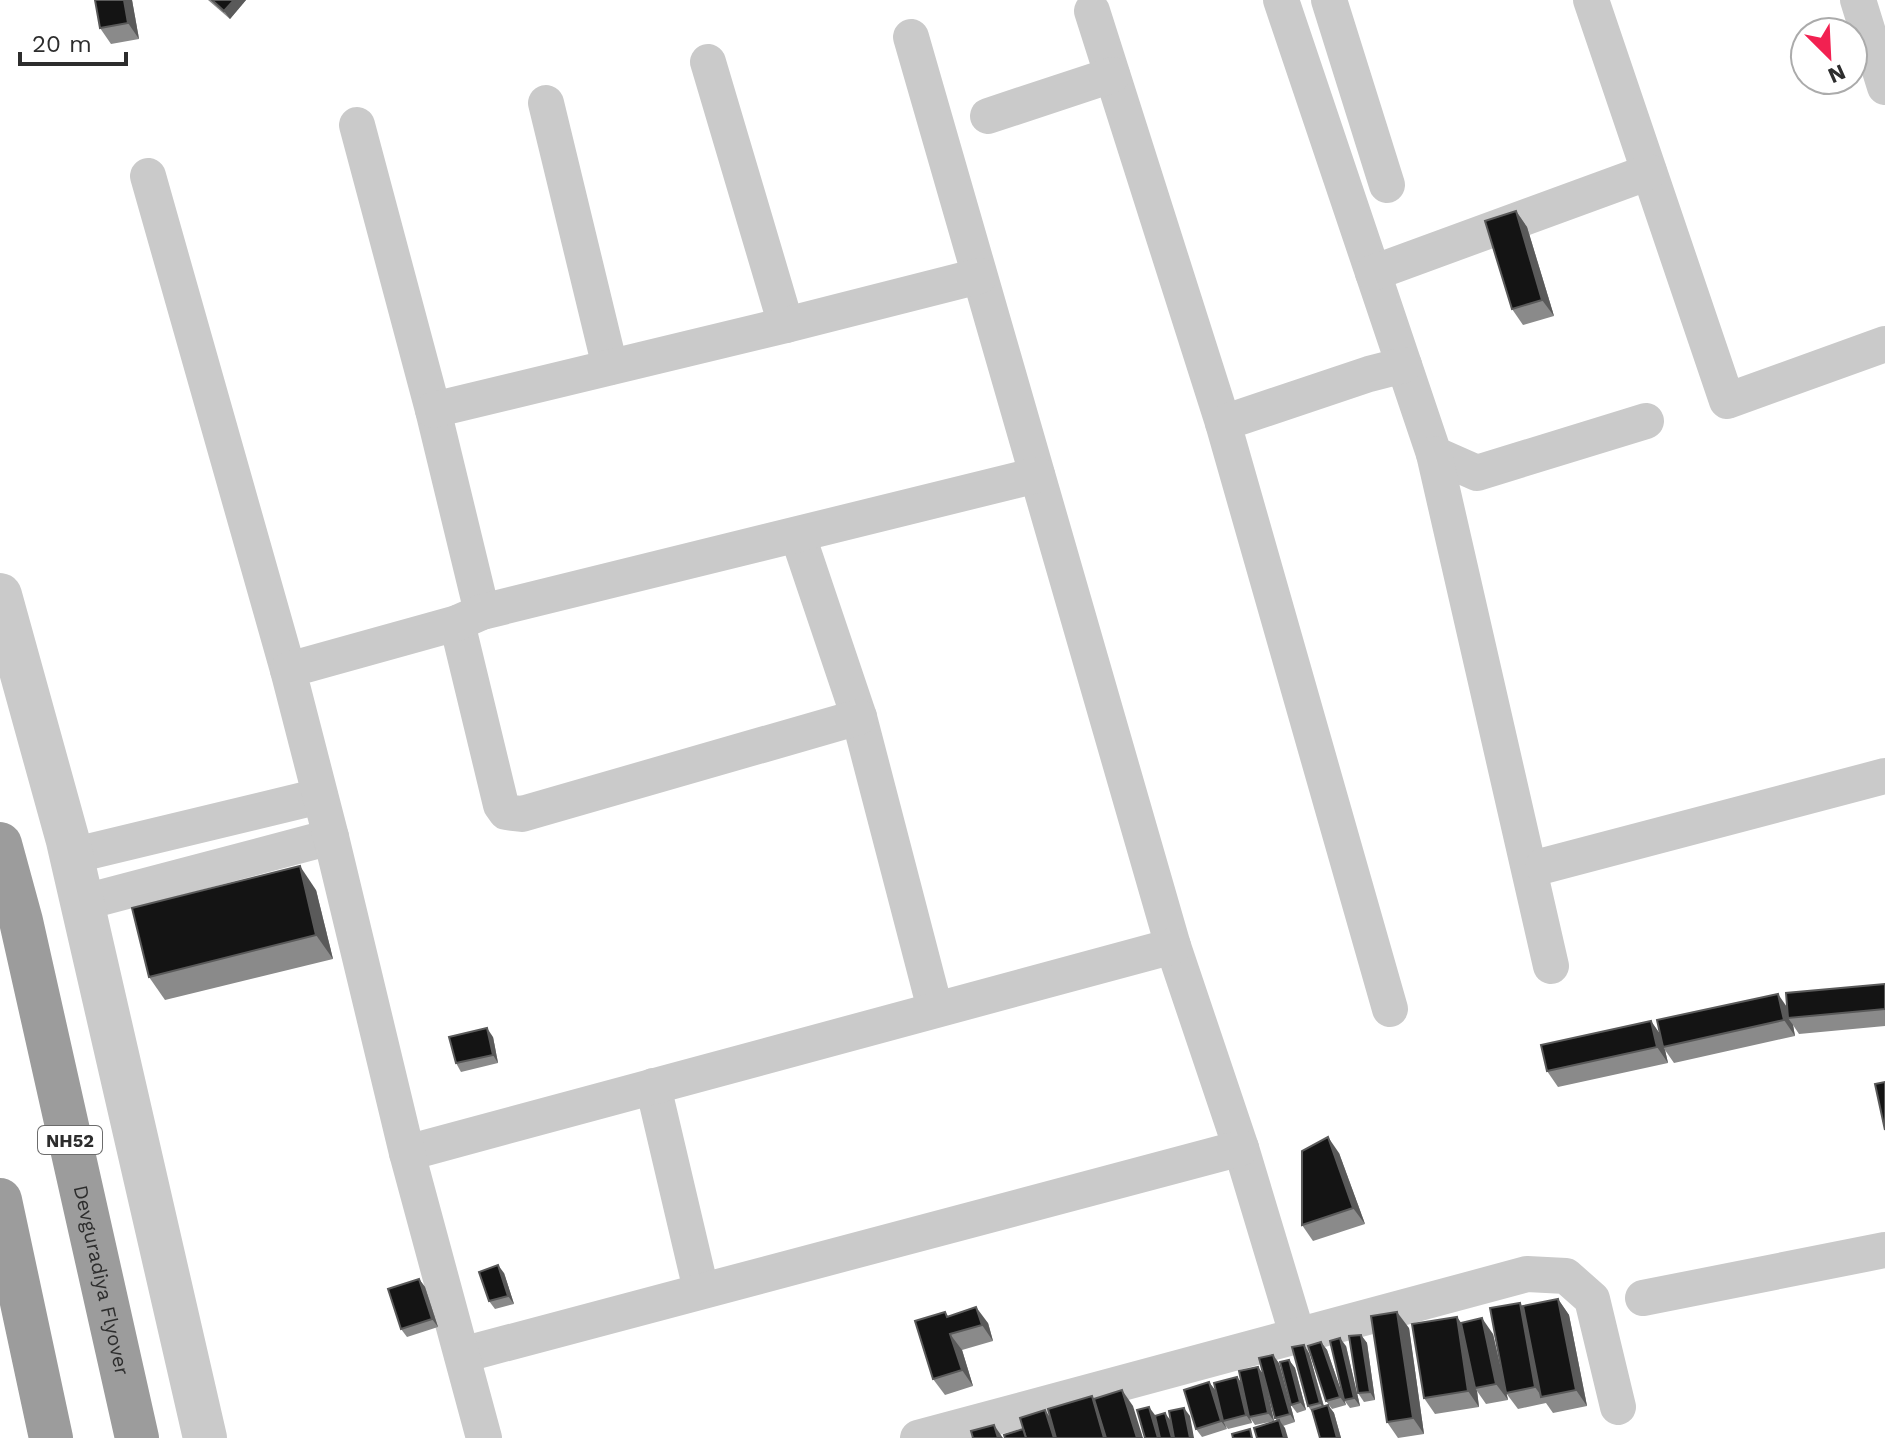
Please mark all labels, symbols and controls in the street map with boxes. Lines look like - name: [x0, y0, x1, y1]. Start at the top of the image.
- scale bar: [20, 16, 126, 66]
- north arrow: [1789, 16, 1869, 96]
- text: 20 m: [32, 30, 92, 58]
- text: N: [1824, 59, 1849, 89]
- road number: NH52: [38, 1126, 102, 1154]
- street label: Devguradiya Flyover: [69, 1183, 135, 1378]

